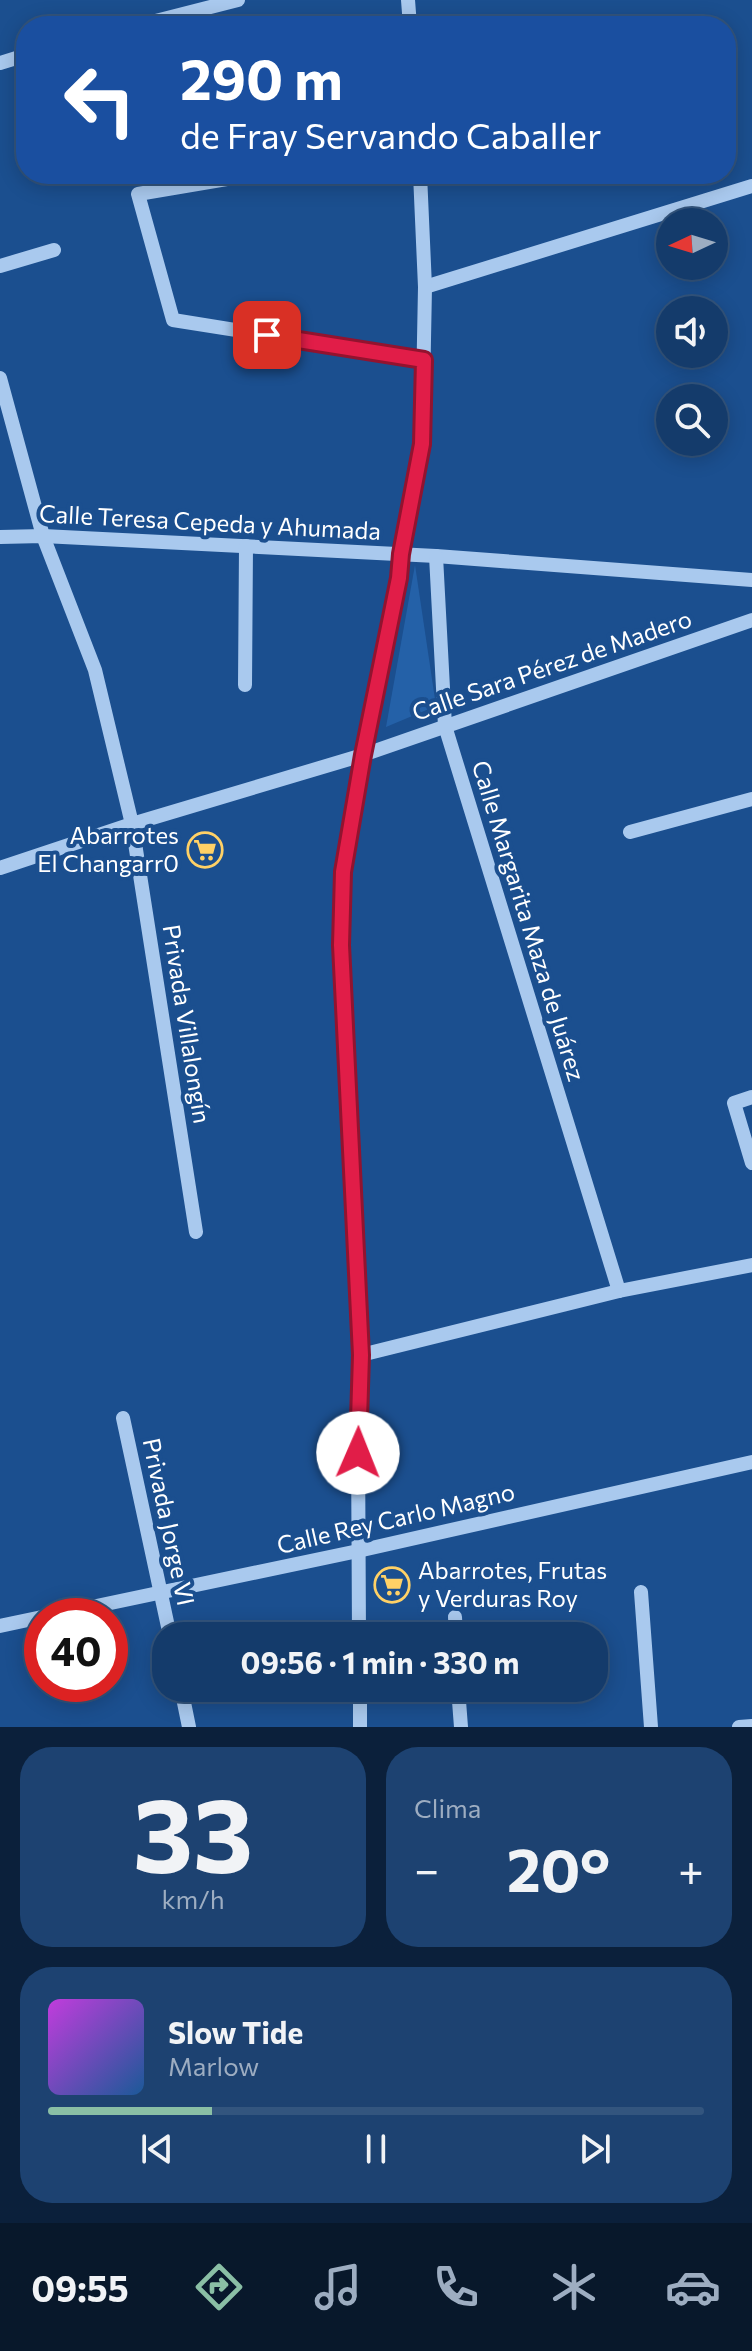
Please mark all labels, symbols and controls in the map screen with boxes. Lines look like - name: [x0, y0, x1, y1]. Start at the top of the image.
- text: 290 m: [180, 43, 343, 112]
- icon: left: [48, 48, 152, 152]
- text: de Fray Servando Caballer: [180, 112, 601, 156]
- north arrow: [656, 208, 728, 280]
- map controls: [656, 208, 728, 456]
- button: sound: [656, 296, 728, 368]
- pin: [233, 301, 301, 369]
- icon: arrive: [245, 313, 289, 357]
- button: search: [656, 384, 728, 456]
- street label: Calle Teresa Cepeda y Ahumada: [38, 498, 382, 545]
- street label: Calle Sara Pérez de Madero: [408, 603, 695, 726]
- street label: Calle Margarita Maza de Juárez: [467, 757, 592, 1084]
- place label: Abarrotes El Changarr0: [37, 820, 179, 877]
- supermarket icon: Abarrotes El Changarr0: [186, 831, 224, 869]
- street label: Privada Villalongín: [157, 922, 218, 1125]
- position arrow: [316, 1411, 400, 1495]
- street label: Privada Jorge VI: [138, 1435, 201, 1608]
- street label: Calle Rey Carlo Magno: [274, 1476, 517, 1559]
- place label: Abarrotes, Frutas y Verduras Roy: [418, 1555, 607, 1612]
- supermarket icon: Abarrotes, Frutas y Verduras Roy: [373, 1566, 411, 1604]
- speed limit sign: 40: [24, 1598, 128, 1702]
- text: 09:56 · 1 min · 330 m: [241, 1643, 519, 1680]
- text: 33: [133, 1767, 253, 1894]
- text: Clima: [414, 1792, 481, 1823]
- text: 20°: [507, 1831, 610, 1904]
- text: −: [414, 1841, 439, 1895]
- text: +: [678, 1841, 704, 1895]
- text: km/h: [161, 1883, 225, 1914]
- text: Slow Tide: [168, 2013, 303, 2050]
- text: Marlow: [168, 2050, 259, 2081]
- icon: previous: [135, 2127, 179, 2171]
- icon: pause: [354, 2127, 398, 2171]
- icon: next: [573, 2127, 617, 2171]
- icon: directions: [191, 2259, 247, 2315]
- icon: music: [310, 2259, 366, 2315]
- icon: phone: [428, 2259, 484, 2315]
- icon: climate: [546, 2259, 602, 2315]
- icon: car: [665, 2259, 721, 2315]
- text: 09:55: [31, 2265, 129, 2309]

